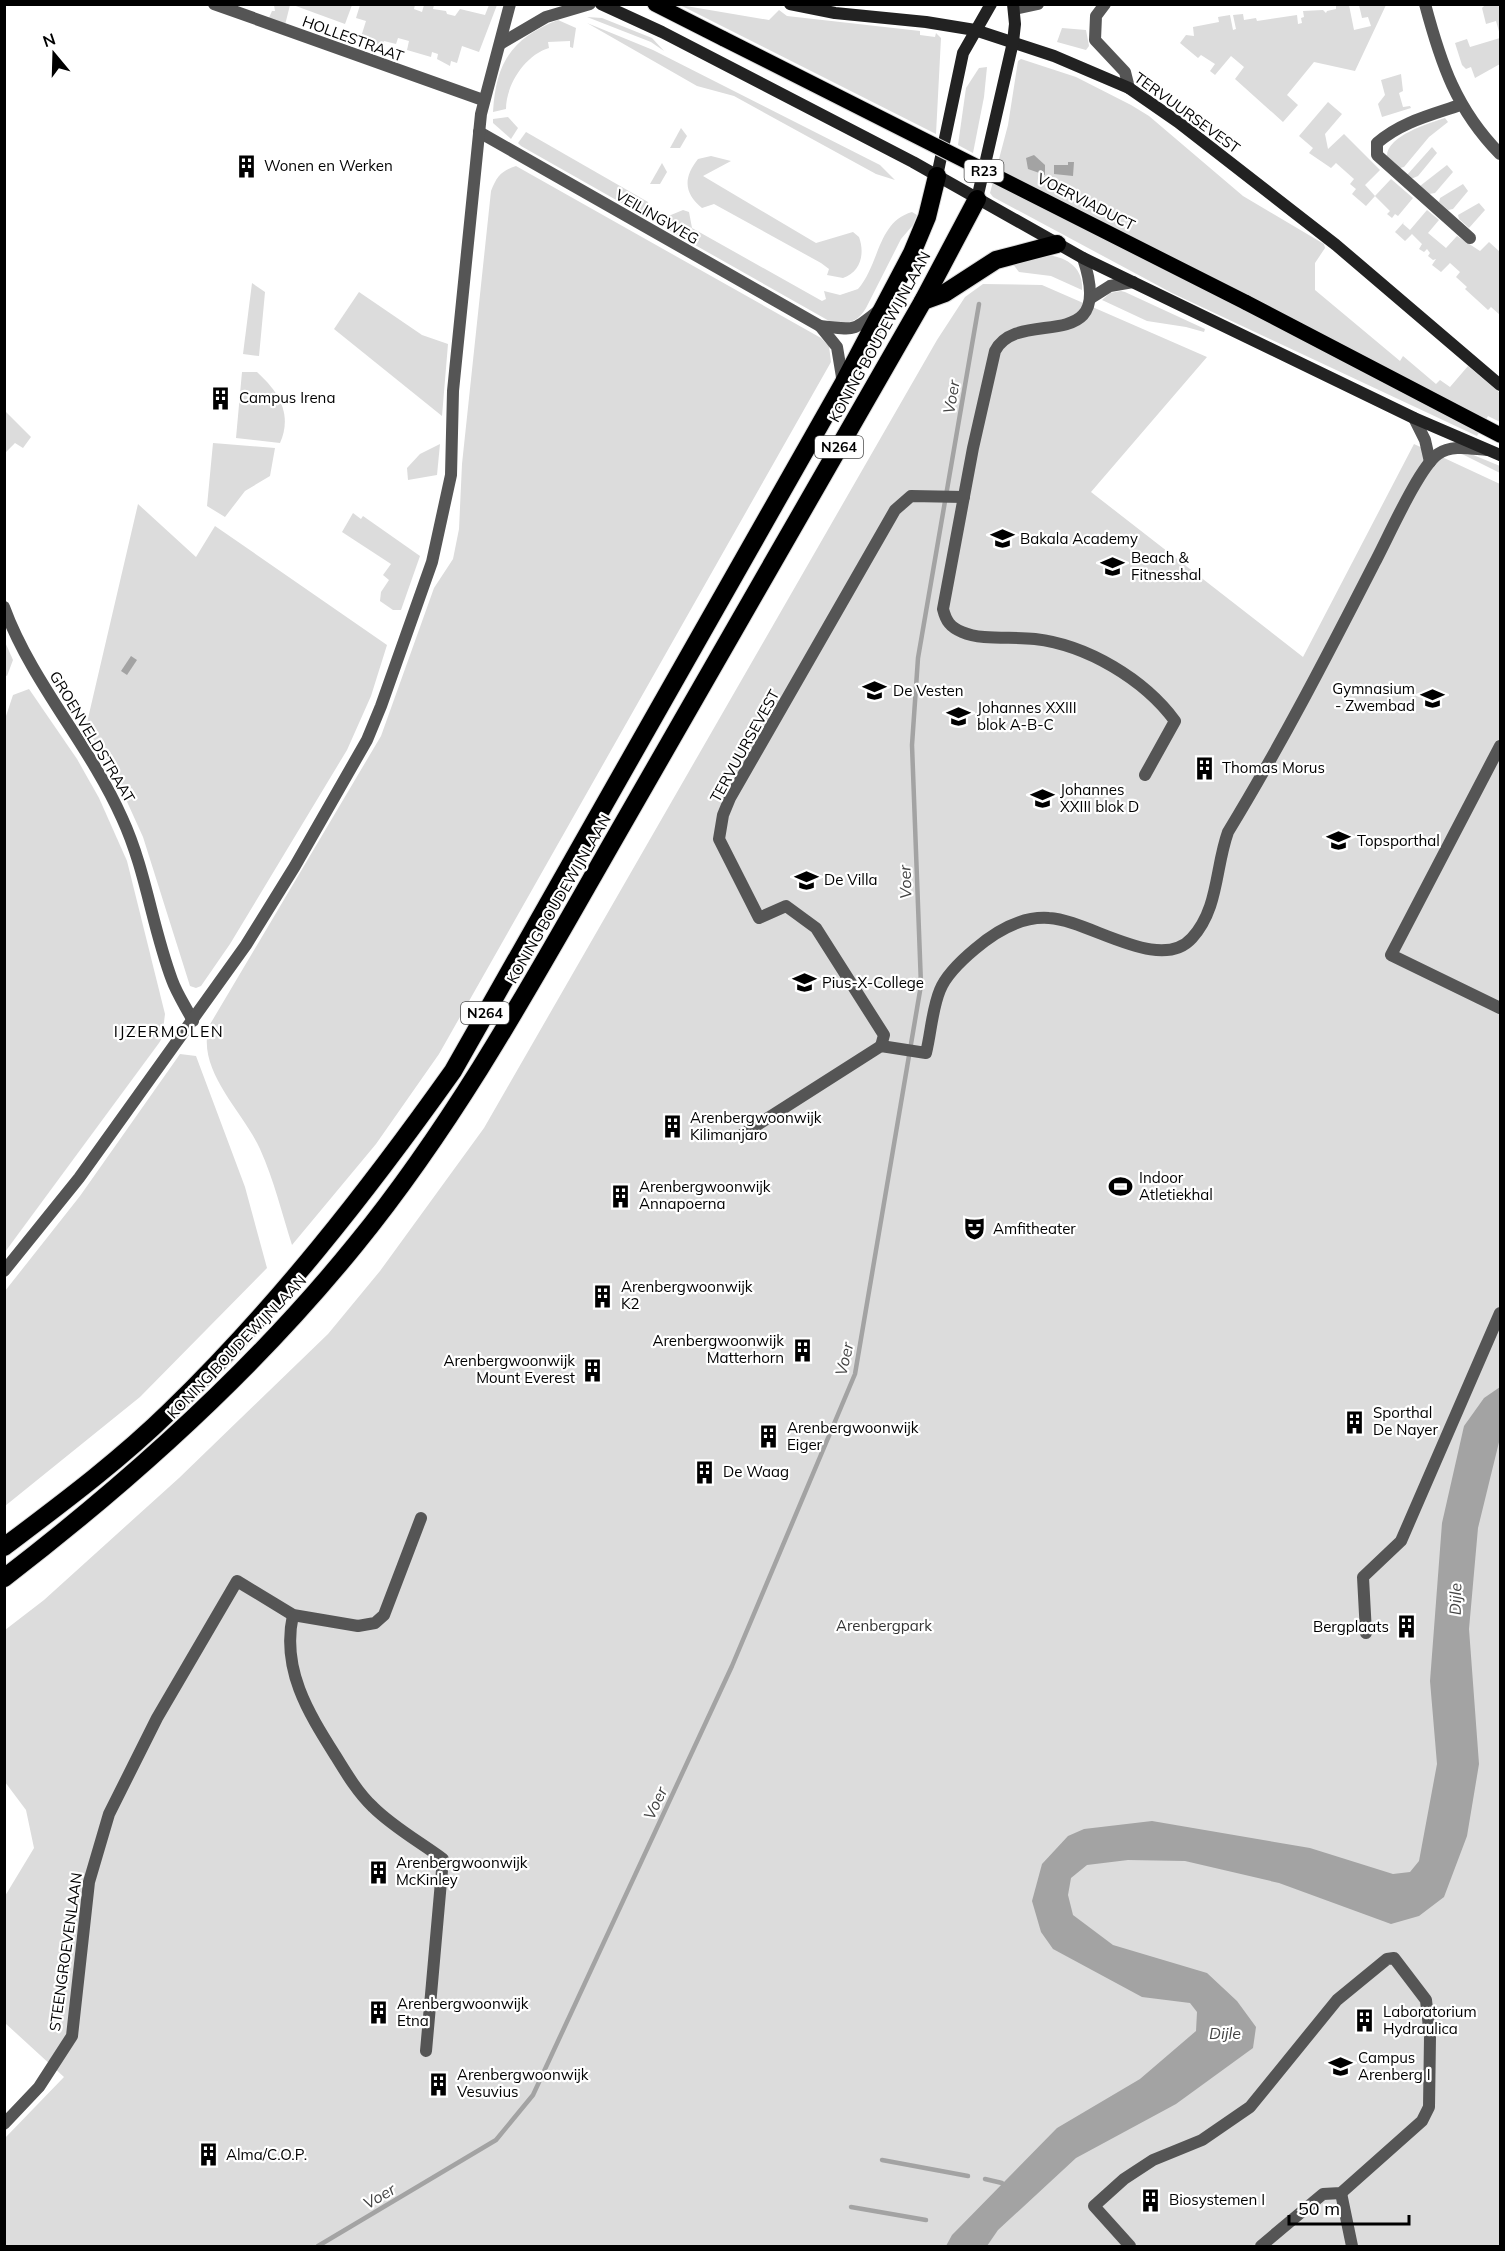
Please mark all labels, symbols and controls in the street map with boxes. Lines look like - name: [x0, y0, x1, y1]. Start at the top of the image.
- street label: HOLLESTRAAT: [300, 11, 406, 66]
- north arrow: [24, 24, 84, 84]
- text: N: [40, 28, 58, 51]
- street label: TERVUURSEVEST: [1131, 68, 1244, 157]
- building icon: Wonen en Werken: [233, 153, 259, 179]
- place label: Wonen en Werken: [264, 156, 393, 175]
- road number: R23: [964, 160, 1004, 182]
- street label: VOERVIADUCT: [1034, 169, 1138, 234]
- street label: VEILINGWEG: [612, 185, 703, 248]
- street label: KONING BOUDEWIJNLAAN: [825, 248, 934, 425]
- water label: Voer: [938, 377, 964, 415]
- building icon: Campus Irena: [208, 385, 234, 411]
- place label: Campus Irena: [239, 388, 335, 407]
- road number: N264: [815, 436, 863, 458]
- school or university icon: Bakala Academy: [989, 526, 1015, 552]
- place label: Bakala Academy: [1020, 529, 1138, 548]
- place label: Beach & Fitnesshal: [1131, 548, 1201, 584]
- school or university icon: Beach & Fitnesshal: [1100, 554, 1126, 580]
- street label: GROENVELDSTRAAT: [46, 668, 139, 806]
- school or university icon: De Vesten: [862, 678, 888, 704]
- place label: Gymnasium - Zwembad: [1332, 679, 1415, 715]
- place label: De Vesten: [893, 681, 964, 700]
- school or university icon: Gymnasium - Zwembad: [1420, 685, 1446, 711]
- street label: TERVUURSEVEST: [706, 686, 783, 806]
- place label: Johannes XXIII blok A-B-C: [977, 698, 1077, 734]
- school or university icon: Johannes XXIII blok A-B-C: [946, 704, 972, 730]
- building icon: Thomas Morus: [1191, 755, 1217, 781]
- place label: Thomas Morus: [1222, 758, 1325, 777]
- place label: Johannes XXIII blok D: [1060, 780, 1139, 816]
- school or university icon: Johannes XXIII blok D: [1029, 786, 1055, 812]
- street label: KONING BOUDEWIJNLAAN: [502, 811, 615, 987]
- school or university icon: Topsporthal: [1326, 828, 1352, 854]
- place label: Topsporthal: [1357, 831, 1440, 850]
- water label: Voer: [894, 864, 916, 899]
- school or university icon: De Villa: [793, 867, 819, 893]
- place label: De Villa: [824, 870, 877, 889]
- school or university icon: Pius-X-College: [791, 970, 817, 996]
- place label: Pius-X-College: [822, 973, 924, 992]
- road number: N264: [461, 1002, 509, 1024]
- district label: IJZERMOLEN: [114, 1021, 224, 1041]
- place label: Arenbergwoonwijk Kilimanjaro: [690, 1108, 822, 1144]
- building icon: Arenbergwoonwijk Kilimanjaro: [659, 1114, 685, 1140]
- place label: Indoor Atletiekhal: [1139, 1168, 1213, 1204]
- sports icon: Indoor Atletiekhal: [1108, 1174, 1134, 1200]
- place label: Arenbergwoonwijk Annapoerna: [639, 1177, 771, 1213]
- building icon: Arenbergwoonwijk Annapoerna: [608, 1183, 634, 1209]
- theatre icon: Amfitheater: [962, 1216, 988, 1242]
- place label: Amfitheater: [993, 1219, 1076, 1238]
- street label: KONING BOUDEWIJNLAAN: [163, 1271, 310, 1422]
- place label: Arenbergwoonwijk K2: [621, 1277, 753, 1313]
- building icon: Arenbergwoonwijk K2: [590, 1283, 616, 1309]
- place label: Arenbergwoonwijk Matterhorn: [652, 1331, 784, 1367]
- building icon: Arenbergwoonwijk Matterhorn: [789, 1337, 815, 1363]
- water label: Voer: [830, 1339, 858, 1378]
- place label: Arenbergwoonwijk Mount Everest: [443, 1351, 575, 1387]
- building icon: Arenbergwoonwijk Mount Everest: [580, 1357, 606, 1383]
- place label: Sporthal De Nayer: [1373, 1403, 1438, 1439]
- building icon: Sporthal De Nayer: [1342, 1409, 1368, 1435]
- place label: Arenbergwoonwijk Eiger: [787, 1418, 919, 1454]
- building icon: Arenbergwoonwijk Eiger: [756, 1424, 782, 1450]
- building icon: De Waag: [692, 1459, 718, 1485]
- place label: De Waag: [723, 1462, 789, 1481]
- water label: Dijle: [1445, 1582, 1465, 1615]
- building icon: Bergplaats: [1394, 1614, 1420, 1640]
- park label: Arenbergpark: [836, 1616, 932, 1635]
- place label: Bergplaats: [1313, 1617, 1389, 1636]
- water label: Voer: [639, 1782, 672, 1823]
- place label: Arenbergwoonwijk McKinley: [396, 1853, 528, 1889]
- building icon: Arenbergwoonwijk McKinley: [365, 1859, 391, 1885]
- street label: STEENGROEVENLAAN: [45, 1871, 86, 2033]
- place label: Arenbergwoonwijk Etna: [397, 1994, 529, 2030]
- building icon: Arenbergwoonwijk Etna: [366, 2000, 392, 2026]
- place label: Laboratorium Hydraulica: [1383, 2002, 1477, 2038]
- building icon: Laboratorium Hydraulica: [1352, 2008, 1378, 2034]
- water label: Dijle: [1209, 2023, 1241, 2043]
- place label: Campus Arenberg I: [1358, 2048, 1431, 2084]
- school or university icon: Campus Arenberg I: [1327, 2054, 1353, 2080]
- place label: Arenbergwoonwijk Vesuvius: [457, 2065, 589, 2101]
- building icon: Arenbergwoonwijk Vesuvius: [426, 2071, 452, 2097]
- building icon: Alma/C.O.P.: [195, 2142, 221, 2168]
- place label: Alma/C.O.P.: [226, 2145, 307, 2164]
- water label: Voer: [359, 2178, 400, 2213]
- building icon: Biosystemen I: [1138, 2187, 1164, 2213]
- scale bar: [1289, 2188, 1409, 2226]
- place label: Biosystemen I: [1169, 2190, 1265, 2209]
- text: 50 m: [1298, 2197, 1340, 2220]

